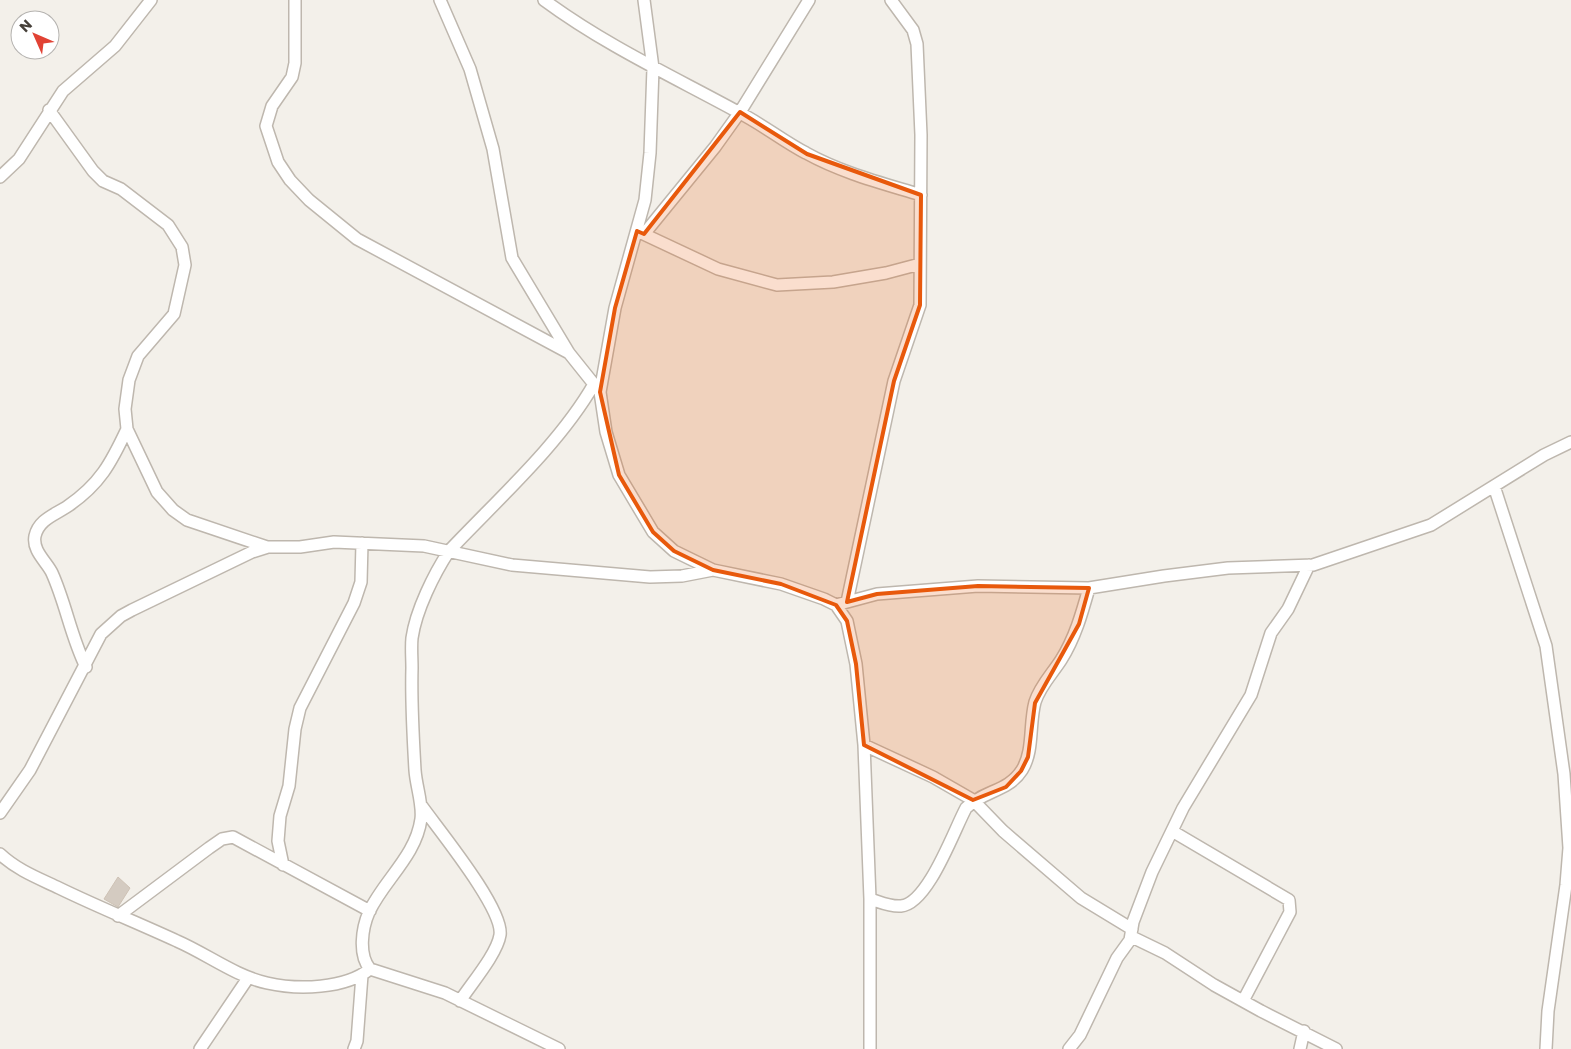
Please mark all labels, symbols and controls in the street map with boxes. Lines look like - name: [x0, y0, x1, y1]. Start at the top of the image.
- north arrow: [10, 10, 60, 60]
- text: N: [15, 15, 37, 37]

